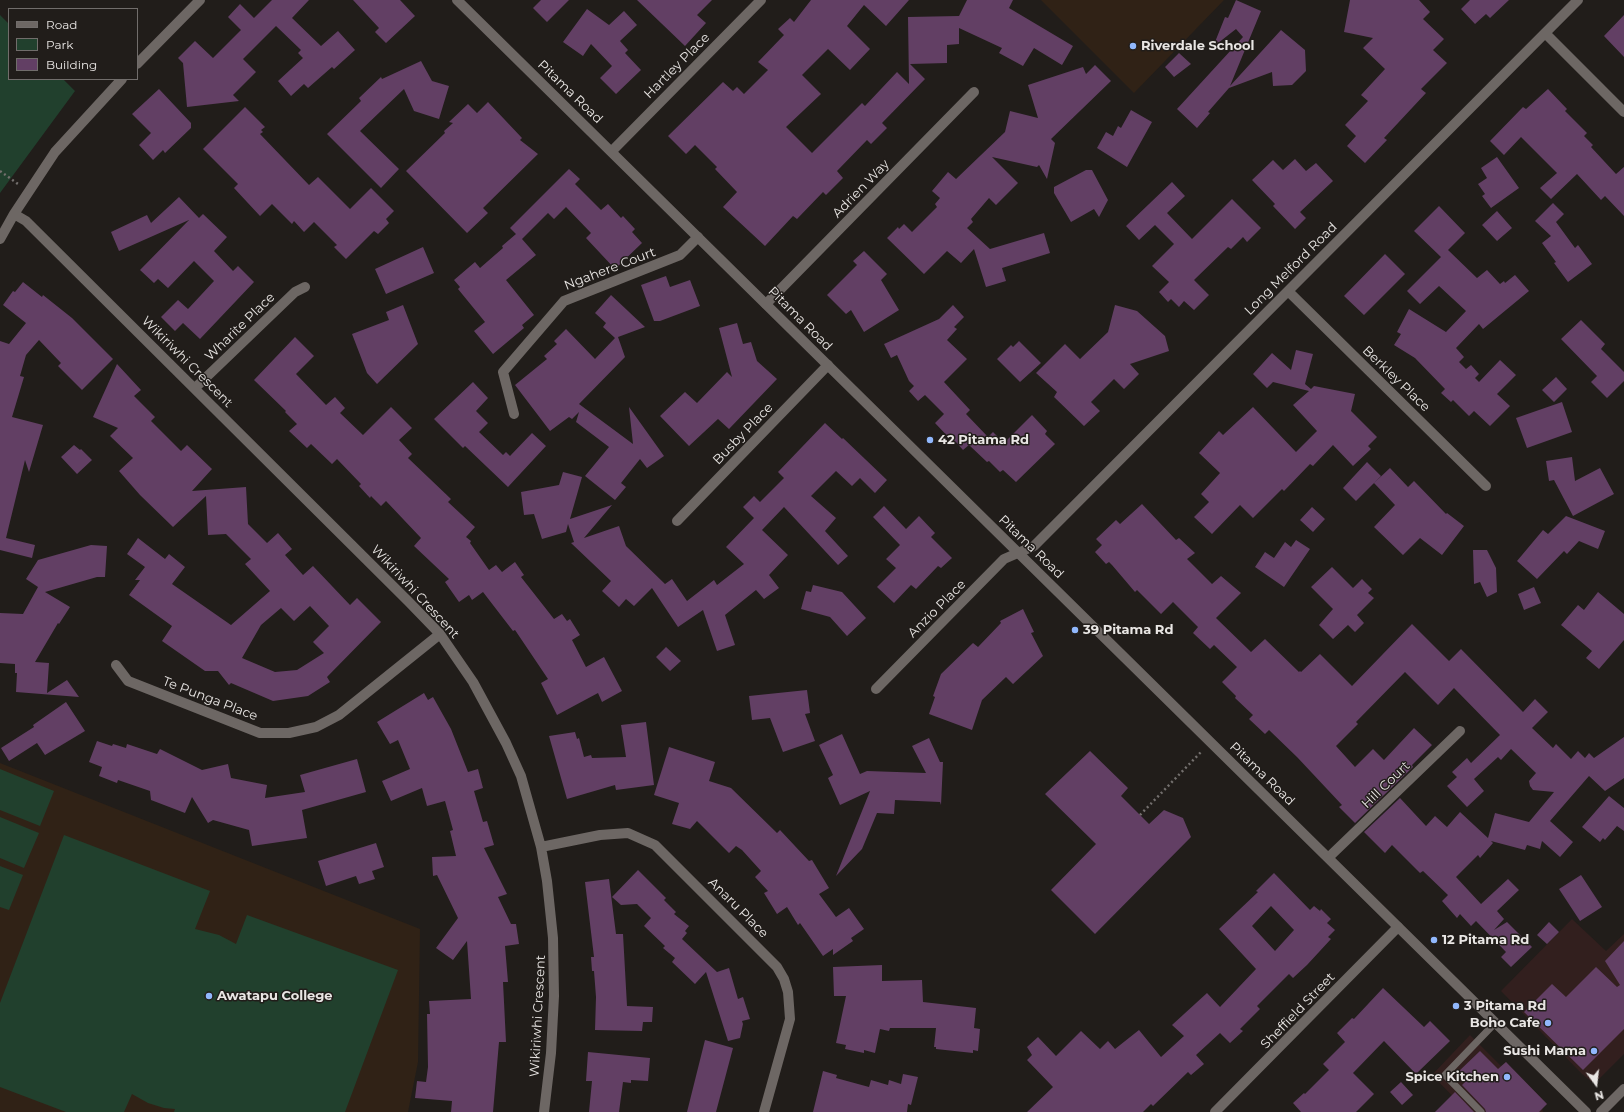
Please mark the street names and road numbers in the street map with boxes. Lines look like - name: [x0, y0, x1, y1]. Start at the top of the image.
- street label: Hartley Place: [641, 30, 713, 102]
- street label: Pitama Road: [534, 57, 606, 127]
- street label: Adrien Way: [829, 157, 893, 221]
- street label: Long Melford Road: [1242, 220, 1340, 318]
- street label: Ngahere Court: [562, 244, 658, 294]
- street label: Pitama Road: [765, 284, 835, 354]
- street label: Wharite Place: [202, 290, 278, 364]
- street label: Wikiriwhi Crescent: [138, 313, 236, 411]
- street label: Berkley Place: [1359, 343, 1433, 415]
- street label: Busby Place: [710, 400, 776, 468]
- street label: Pitama Road: [995, 512, 1067, 582]
- street label: Wikiriwhi Crescent: [368, 542, 462, 642]
- street label: Anzio Place: [905, 577, 969, 641]
- street label: Te Punga Place: [160, 674, 260, 724]
- street label: Pitama Road: [1226, 739, 1298, 809]
- street label: Hill Court: [1359, 758, 1413, 812]
- street label: Anaru Place: [705, 875, 771, 941]
- street label: Wikiriwhi Crescent: [527, 955, 549, 1077]
- street label: Sheffield Street: [1258, 970, 1338, 1052]

